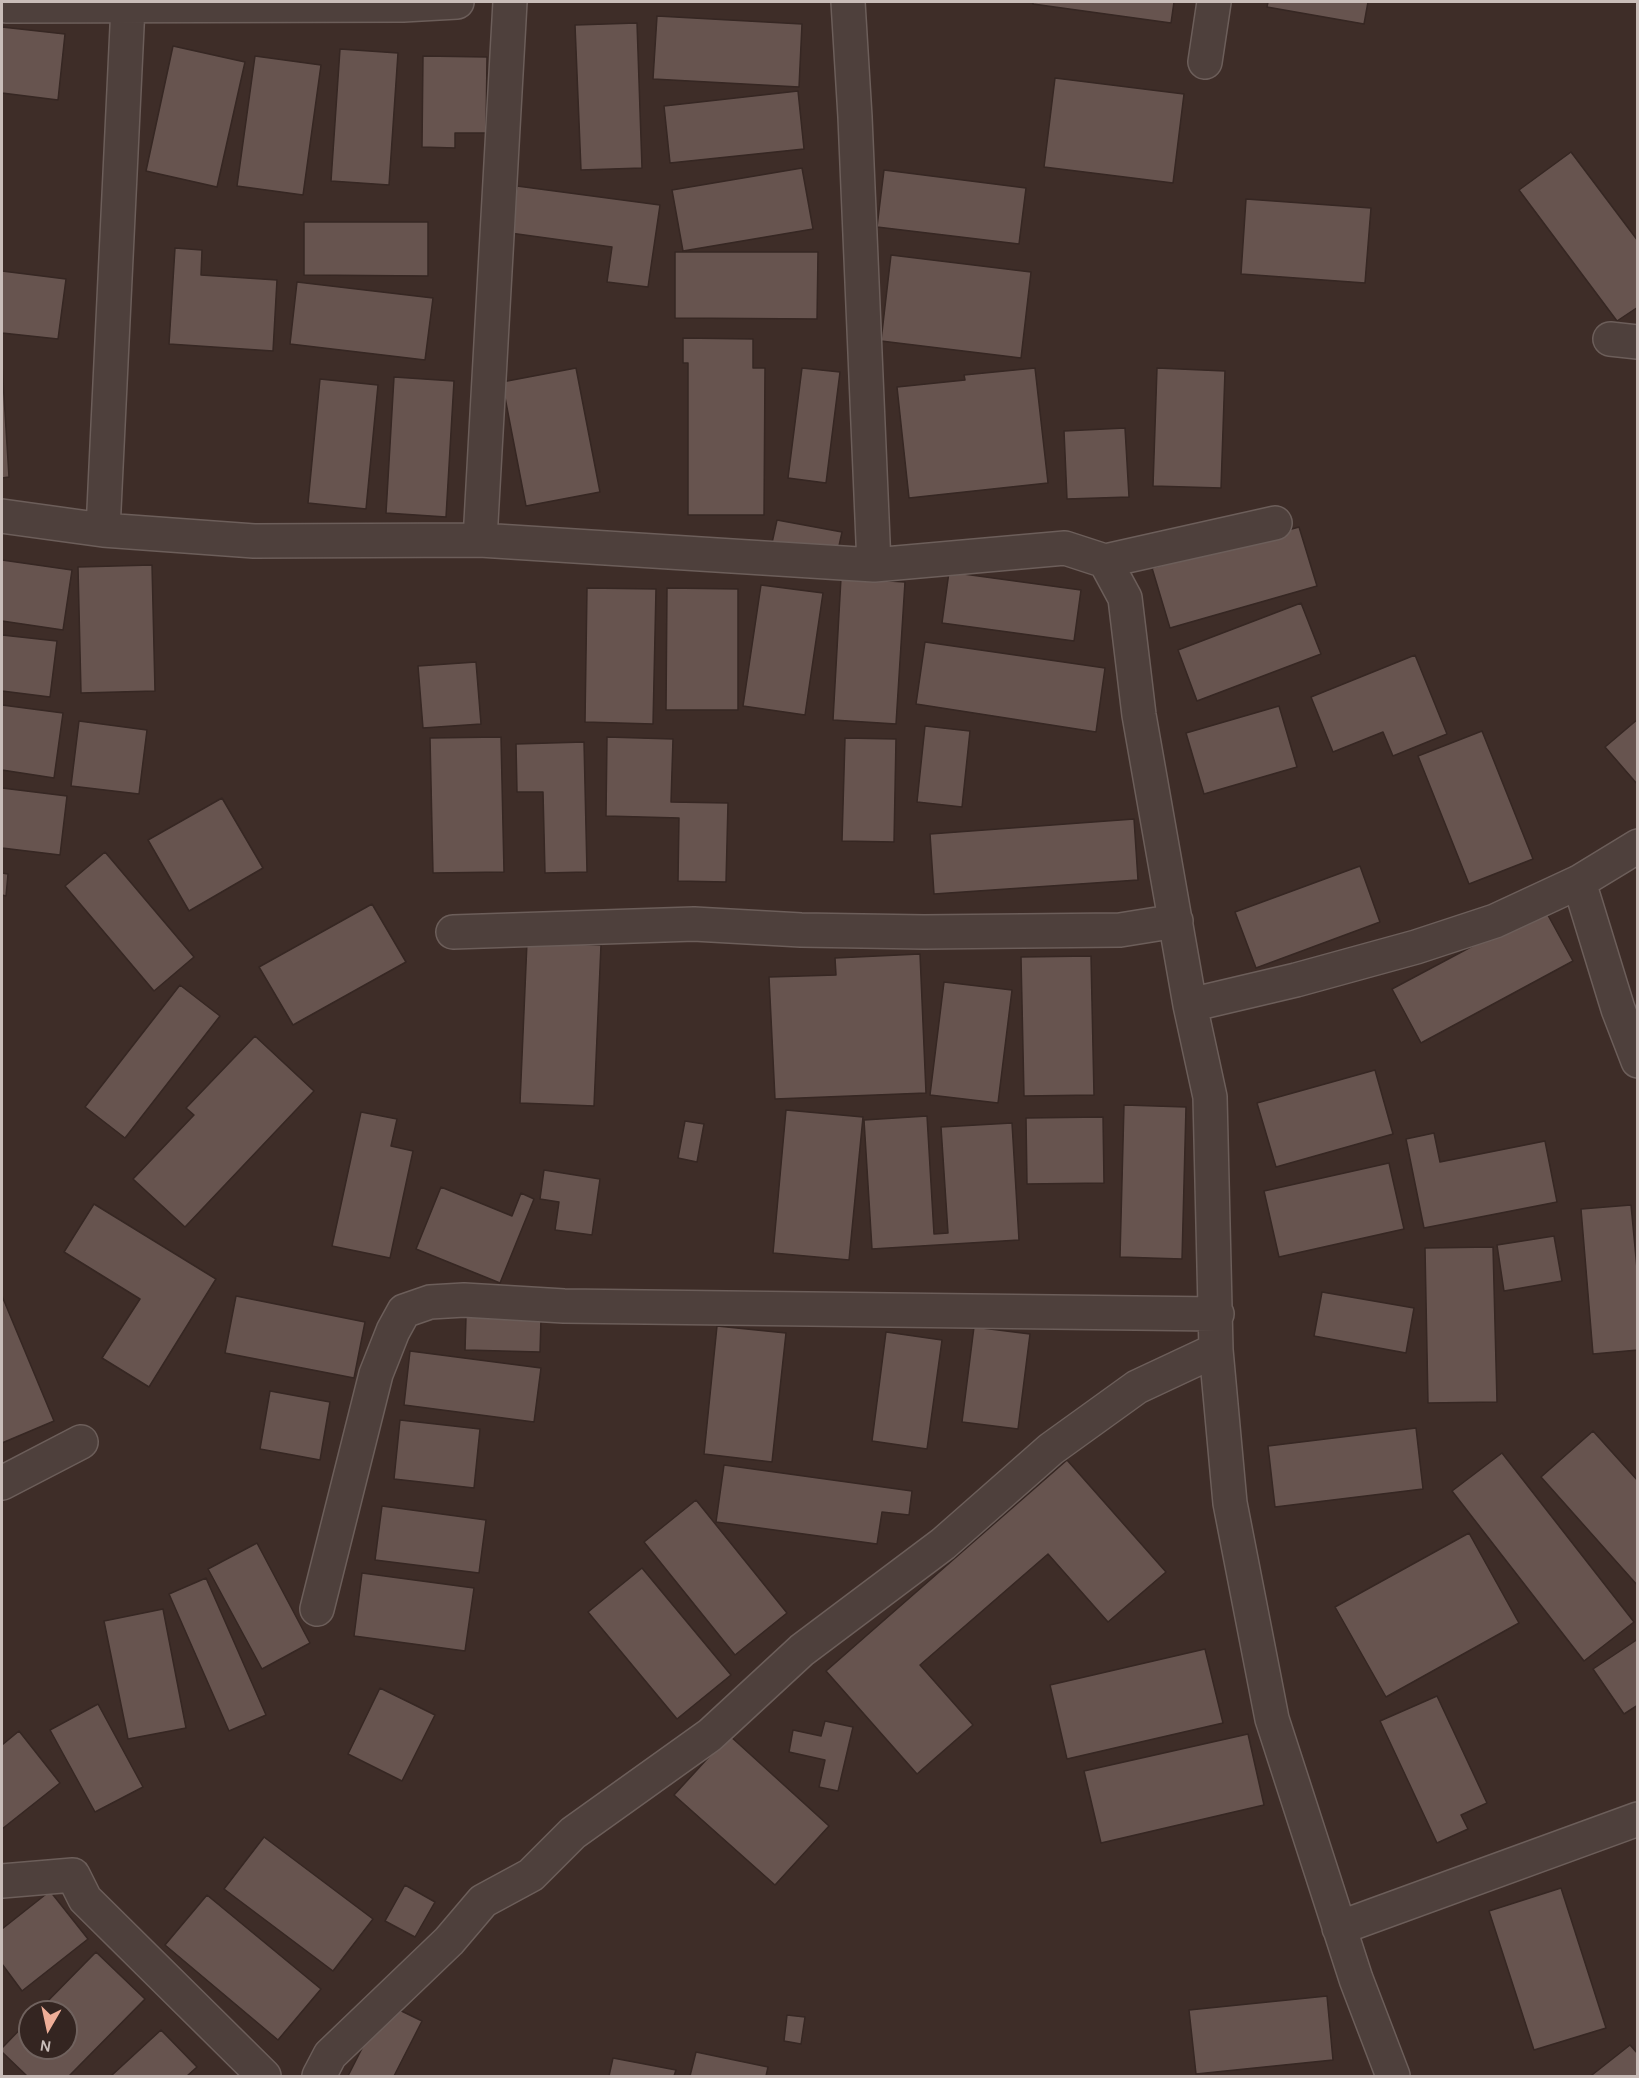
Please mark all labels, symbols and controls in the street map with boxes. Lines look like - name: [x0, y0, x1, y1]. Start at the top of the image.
- north arrow: [18, 2000, 78, 2060]
- text: N: [38, 2036, 53, 2057]

